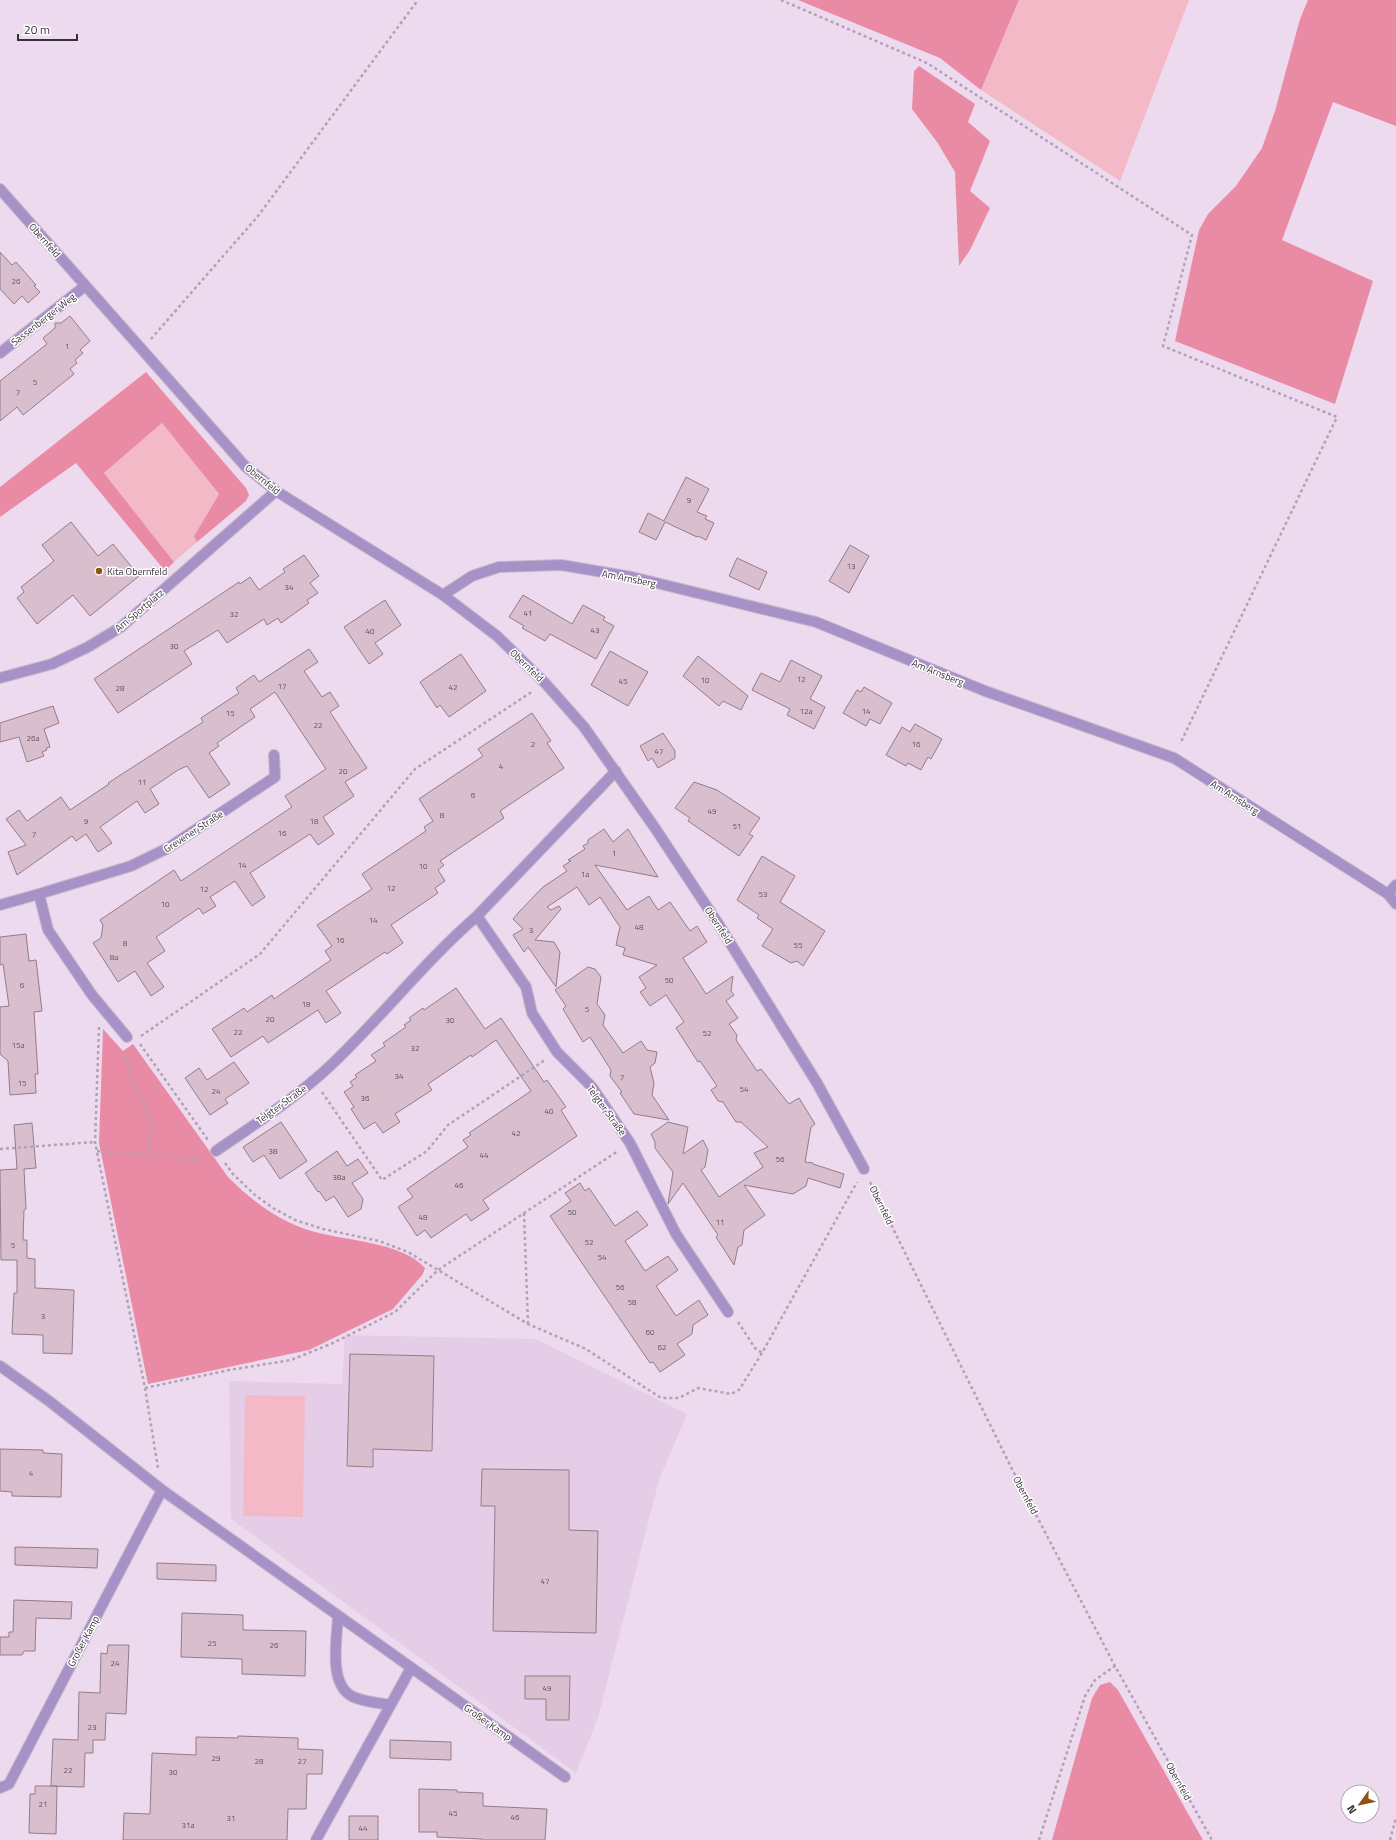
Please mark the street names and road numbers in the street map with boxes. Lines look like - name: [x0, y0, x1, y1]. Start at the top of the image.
- street label: Obernfeld: [25, 220, 64, 261]
- street label: Sassenberger Weg: [8, 289, 79, 349]
- street label: Obernfeld: [242, 460, 284, 498]
- street label: Am Arnsberg: [601, 566, 657, 591]
- street label: Am Sportplatz: [111, 585, 168, 635]
- street label: Obernfeld: [506, 646, 547, 685]
- street label: Am Arnsberg: [910, 655, 966, 690]
- street label: Am Arnsberg: [1208, 777, 1262, 818]
- street label: Grevener Straße: [160, 806, 226, 856]
- street label: Obernfeld: [701, 904, 736, 947]
- street label: Telgter Straße: [253, 1081, 310, 1128]
- street label: Telgter Straße: [583, 1082, 630, 1139]
- street label: Obernfeld: [866, 1183, 897, 1227]
- street label: Obernfeld: [1009, 1473, 1042, 1517]
- street label: Großer Kamp: [64, 1613, 103, 1669]
- street label: Großer Kamp: [461, 1700, 515, 1744]
- street label: Obernfeld: [1162, 1759, 1195, 1803]

